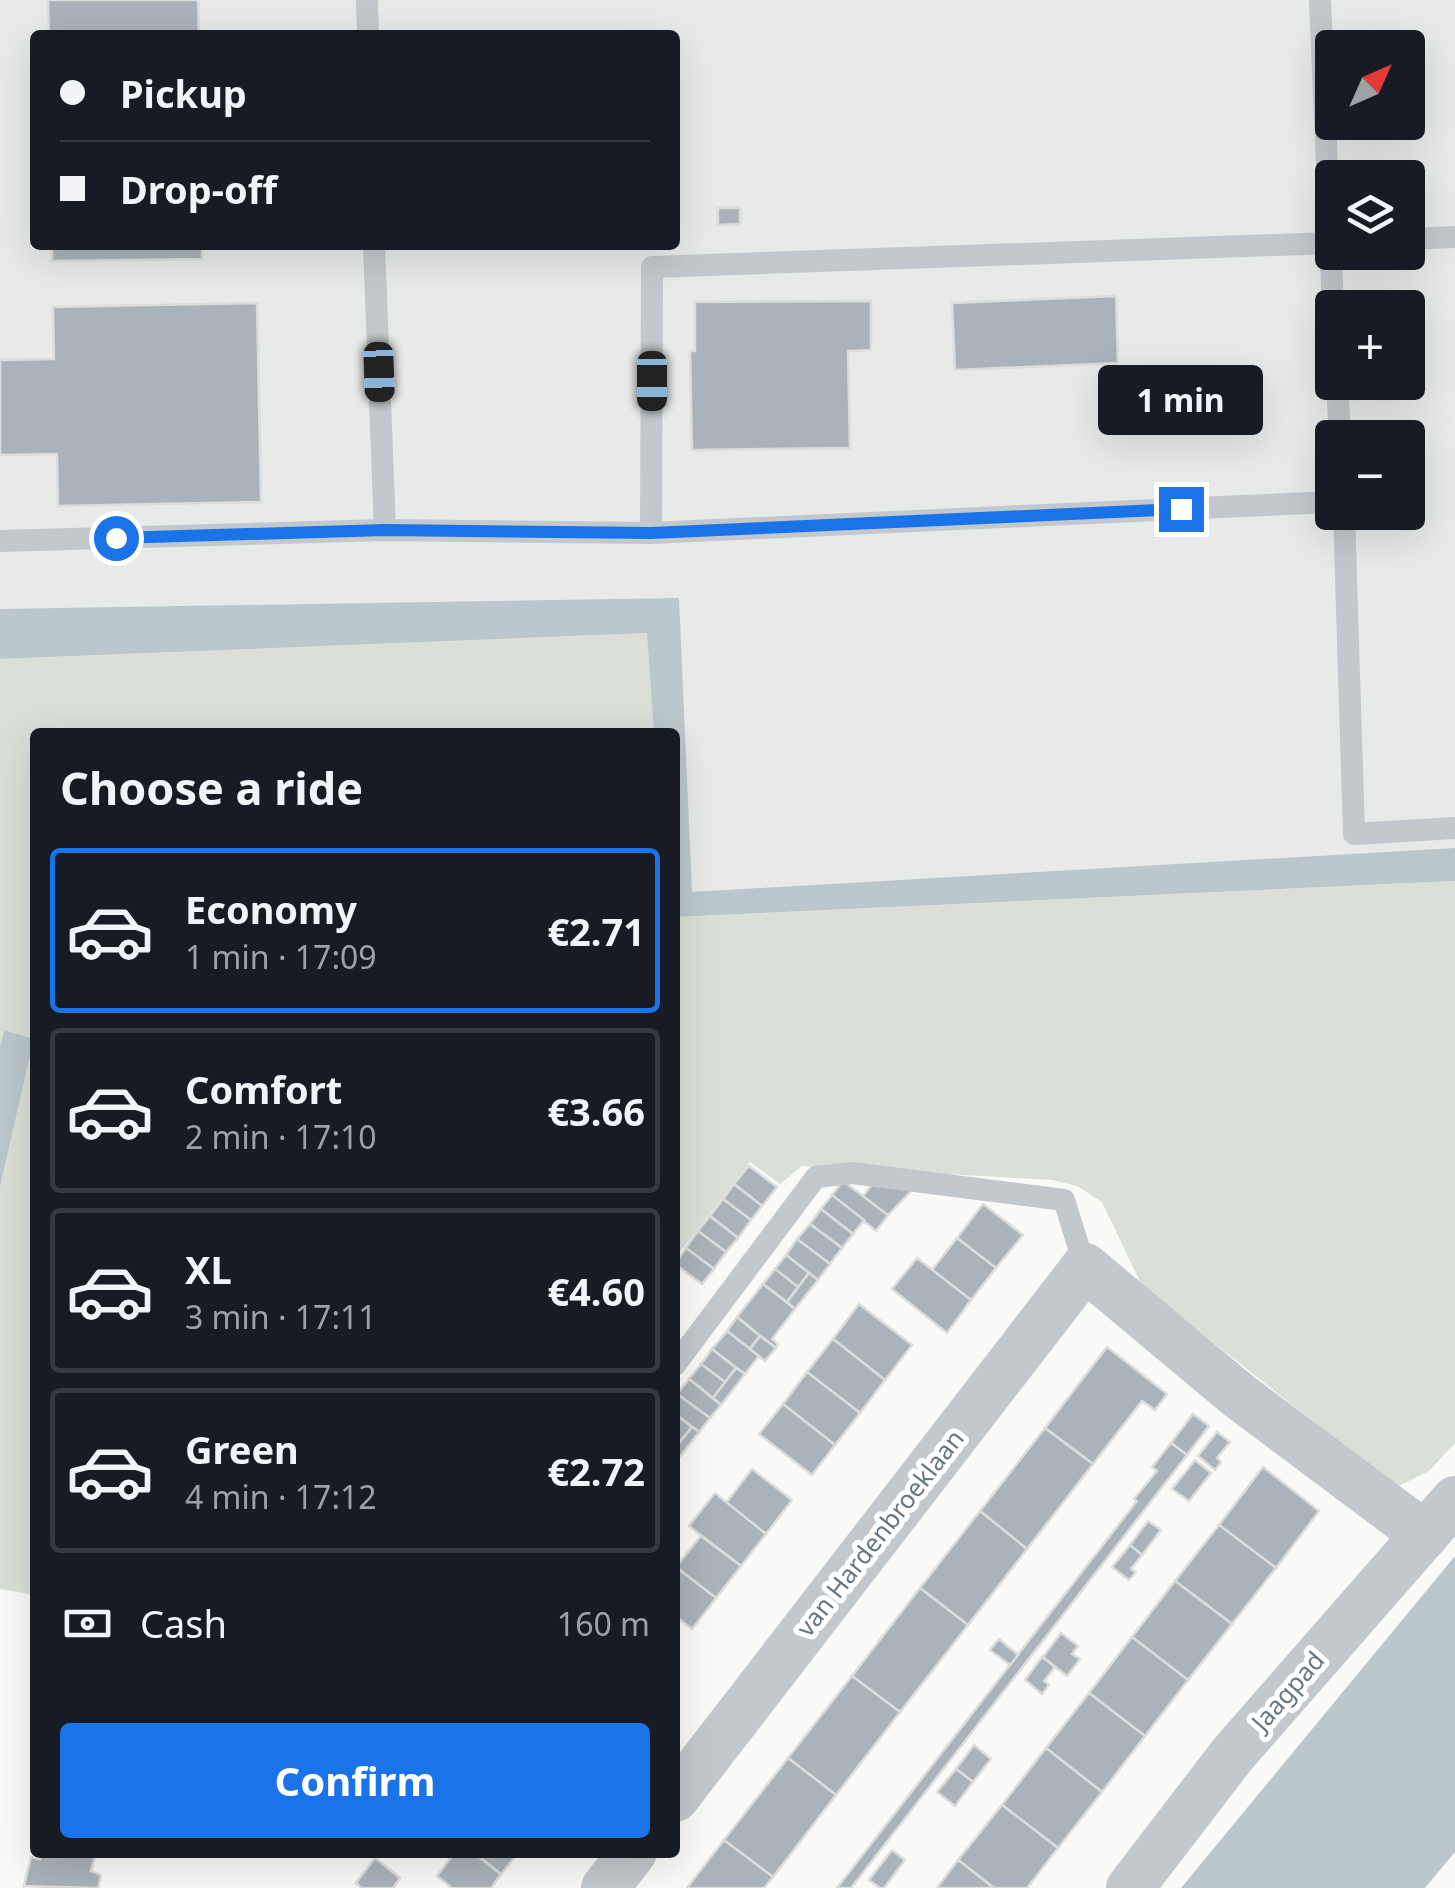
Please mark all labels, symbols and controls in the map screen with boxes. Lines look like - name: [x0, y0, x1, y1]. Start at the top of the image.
- north arrow: [1315, 30, 1425, 140]
- map controls: [1315, 30, 1425, 530]
- text: Pickup: [120, 67, 247, 119]
- button: layers: [1315, 160, 1425, 270]
- text: Drop-off: [120, 163, 277, 215]
- button: +: [1315, 290, 1425, 400]
- car: [363, 341, 395, 403]
- car: [637, 351, 667, 411]
- callout: 1 min: [1098, 364, 1264, 434]
- text: 1 min: [1136, 378, 1225, 421]
- button: −: [1315, 420, 1425, 530]
- route end: [1159, 487, 1204, 532]
- route start: [94, 516, 139, 561]
- text: Choose a ride: [60, 757, 363, 818]
- text: Economy: [185, 883, 357, 935]
- icon: car: [65, 886, 155, 976]
- text: €2.71: [547, 905, 645, 957]
- text: 1 min · 17:09: [185, 935, 377, 978]
- text: Comfort: [185, 1063, 342, 1115]
- icon: car: [65, 1066, 155, 1156]
- text: €3.66: [547, 1085, 645, 1137]
- text: 2 min · 17:10: [185, 1115, 377, 1158]
- text: XL: [185, 1243, 232, 1295]
- icon: car: [65, 1246, 155, 1336]
- text: €4.60: [547, 1265, 645, 1317]
- text: 3 min · 17:11: [185, 1295, 377, 1338]
- street label: van Hardenbroeklaan: [788, 1422, 971, 1643]
- text: Green: [185, 1423, 299, 1475]
- icon: car: [65, 1426, 155, 1516]
- text: €2.72: [547, 1445, 645, 1497]
- text: 4 min · 17:12: [185, 1475, 377, 1518]
- icon: cash: [60, 1596, 115, 1651]
- text: Cash: [140, 1597, 227, 1649]
- text: 160 m: [557, 1602, 650, 1645]
- street label: Jaagpad: [1242, 1643, 1331, 1739]
- button: Confirm: [60, 1723, 650, 1838]

